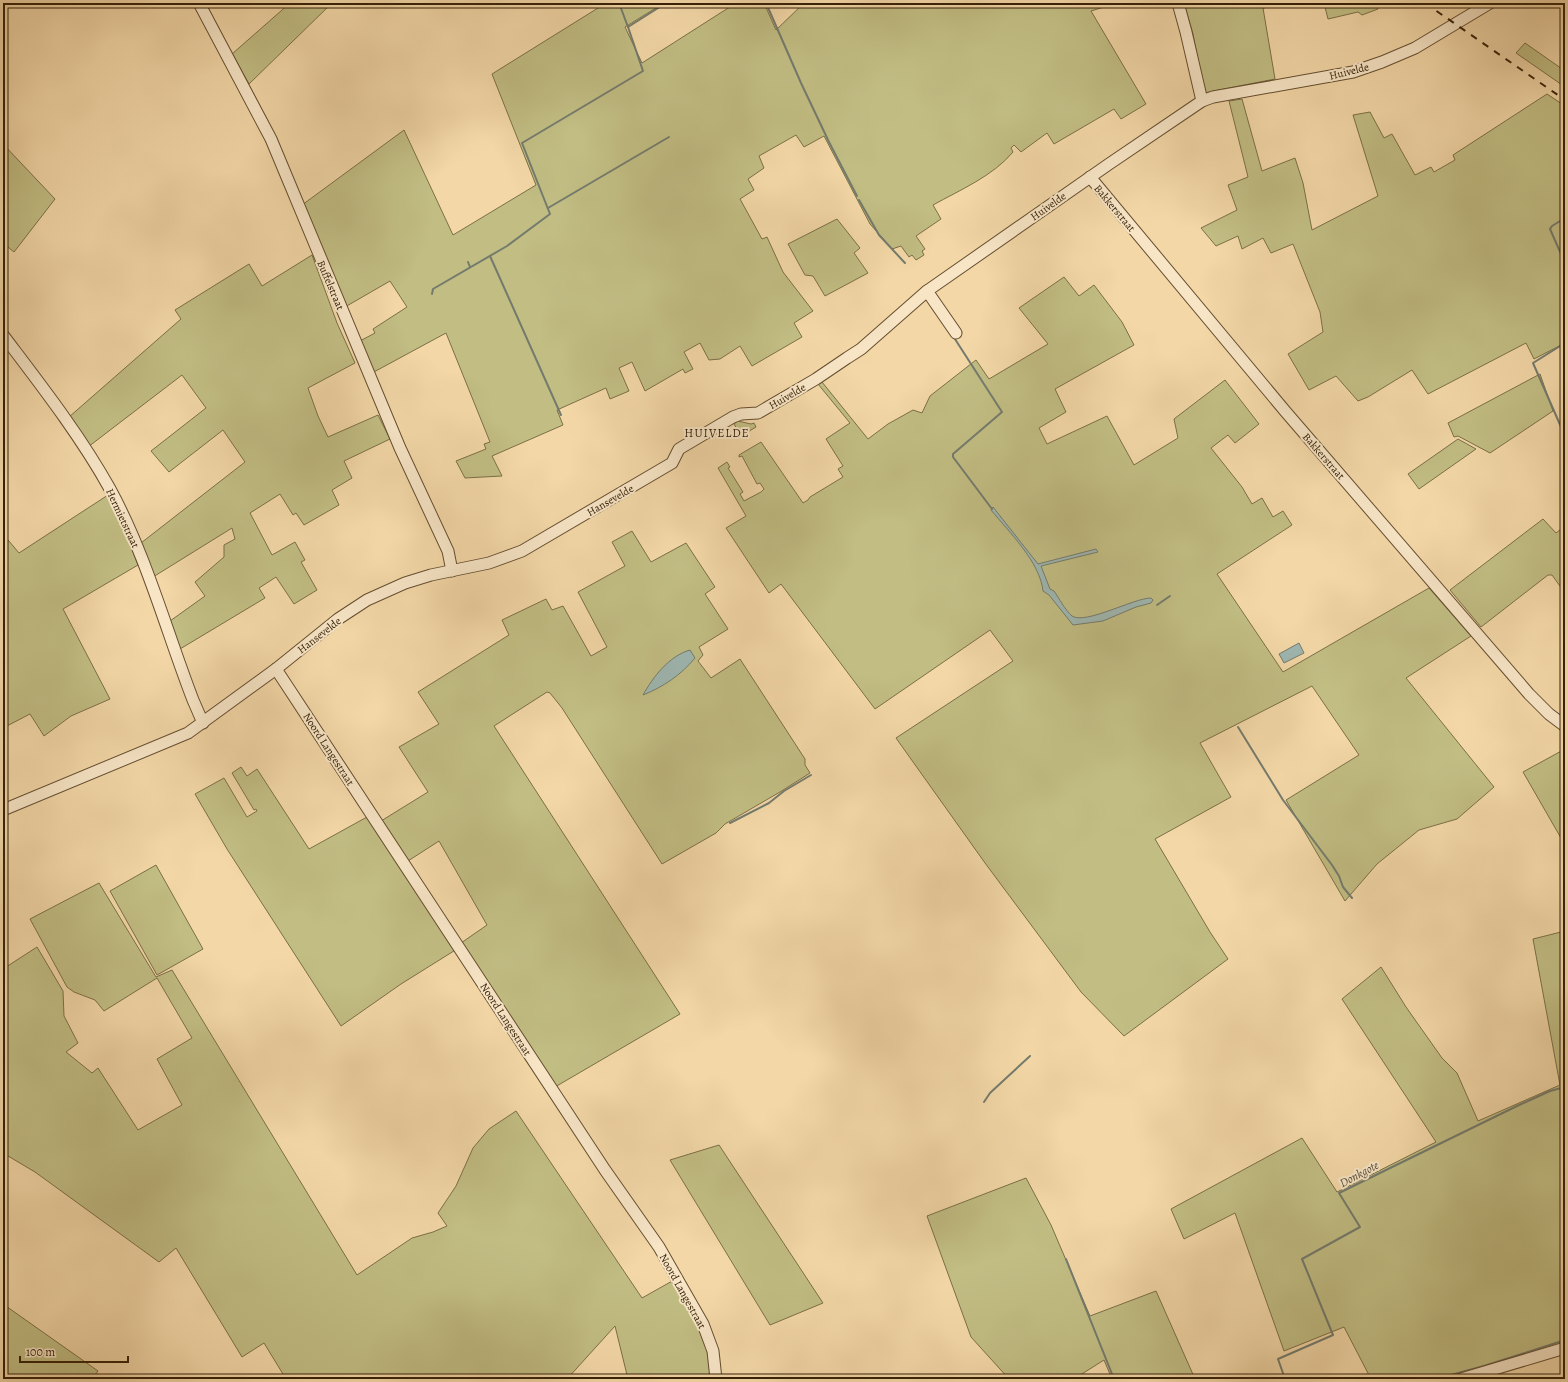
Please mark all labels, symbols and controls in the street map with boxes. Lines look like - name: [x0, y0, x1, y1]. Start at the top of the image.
- street label: Huivelde: [1328, 59, 1371, 84]
- street label: Bakkerstraat: [1090, 181, 1139, 235]
- street label: Huivelde: [1027, 189, 1069, 224]
- street label: Buffelstraat: [313, 258, 348, 313]
- street label: Huivelde: [766, 380, 809, 413]
- district label: HUIVELDE: [684, 425, 750, 441]
- street label: Bakkerstraat: [1299, 430, 1348, 483]
- street label: Hansevelde: [584, 481, 636, 520]
- street label: Hermietstraat: [102, 486, 143, 551]
- street label: Hansevelde: [294, 614, 344, 657]
- street label: Noord Langestraat: [299, 710, 358, 789]
- street label: Noord Langestraat: [476, 980, 535, 1059]
- water label: Donkgote: [1337, 1157, 1382, 1191]
- street label: Noord Langestraat: [656, 1251, 710, 1332]
- scale bar: [20, 1338, 128, 1364]
- text: 100 m: [26, 1344, 55, 1360]

